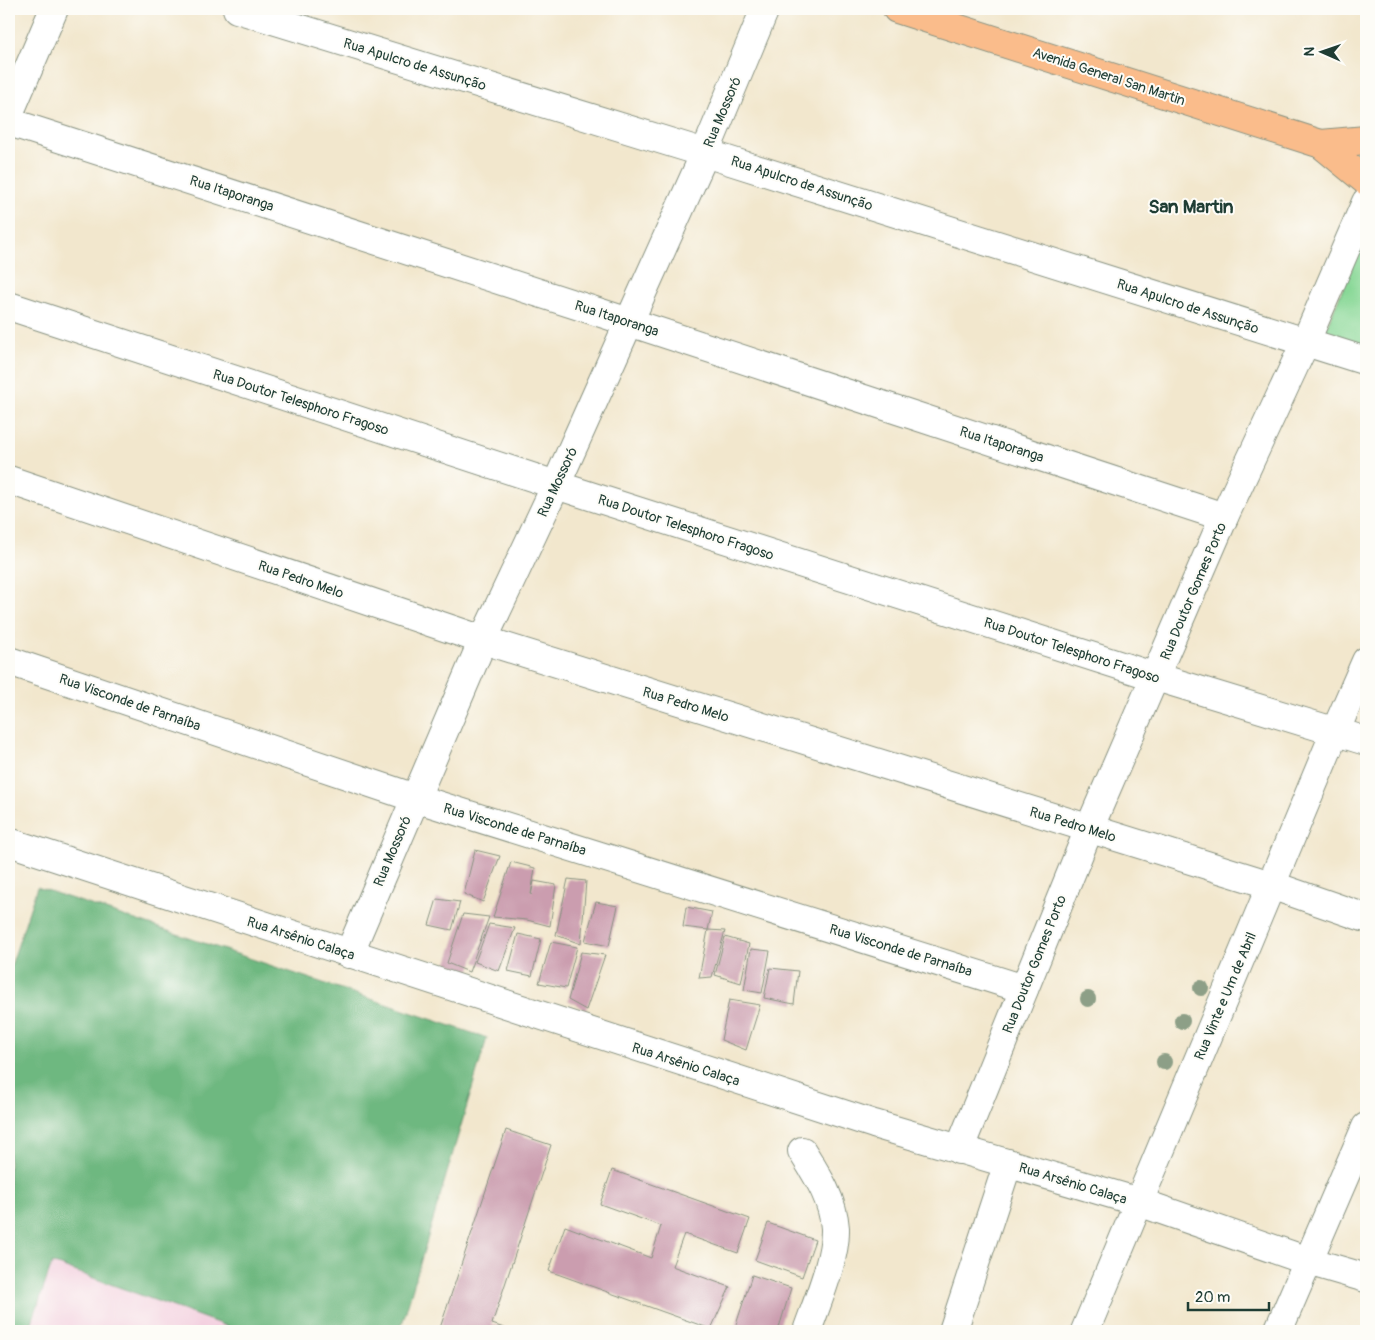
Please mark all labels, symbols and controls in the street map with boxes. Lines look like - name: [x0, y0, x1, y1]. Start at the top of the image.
- north arrow: [1298, 28, 1348, 78]
- street label: Rua Apulcro de Assunção: [341, 35, 489, 94]
- street label: Avenida General San Martin: [1030, 44, 1187, 109]
- text: N: [1301, 47, 1318, 57]
- street label: Rua Mossoró: [700, 74, 745, 150]
- street label: Rua Apulcro de Assunção: [729, 152, 875, 215]
- street label: Rua Itaporanga: [188, 172, 276, 215]
- district label: San Martin: [1148, 195, 1234, 219]
- street label: Rua Apulcro de Assunção: [1115, 275, 1261, 338]
- street label: Rua Itaporanga: [573, 297, 661, 340]
- street label: Rua Doutor Telesphoro Fragoso: [211, 366, 391, 439]
- street label: Rua Itaporanga: [958, 423, 1046, 466]
- street label: Rua Mossoró: [534, 444, 581, 520]
- street label: Rua Doutor Telesphoro Fragoso: [596, 491, 776, 564]
- street label: Rua Doutor Gomes Porto: [1157, 519, 1230, 662]
- street label: Rua Pedro Melo: [256, 557, 346, 602]
- street label: Rua Doutor Telesphoro Fragoso: [982, 614, 1162, 687]
- street label: Rua Visconde de Parnaíba: [57, 670, 203, 735]
- street label: Rua Pedro Melo: [641, 683, 731, 726]
- street label: Rua Visconde de Parnaíba: [441, 800, 588, 859]
- street label: Rua Pedro Melo: [1028, 803, 1118, 846]
- street label: Rua Mossoró: [370, 813, 415, 889]
- street label: Rua Doutor Gomes Porto: [999, 892, 1070, 1036]
- street label: Rua Arsênio Calaça: [245, 913, 357, 964]
- street label: Rua Visconde de Parnaíba: [827, 921, 974, 980]
- street label: Rua Vinte e Um de Abril: [1191, 930, 1260, 1063]
- street label: Rua Arsênio Calaça: [630, 1039, 742, 1090]
- street label: Rua Arsênio Calaça: [1017, 1159, 1129, 1208]
- scale bar: [1188, 1280, 1269, 1312]
- text: 20 m: [1195, 1288, 1230, 1307]

